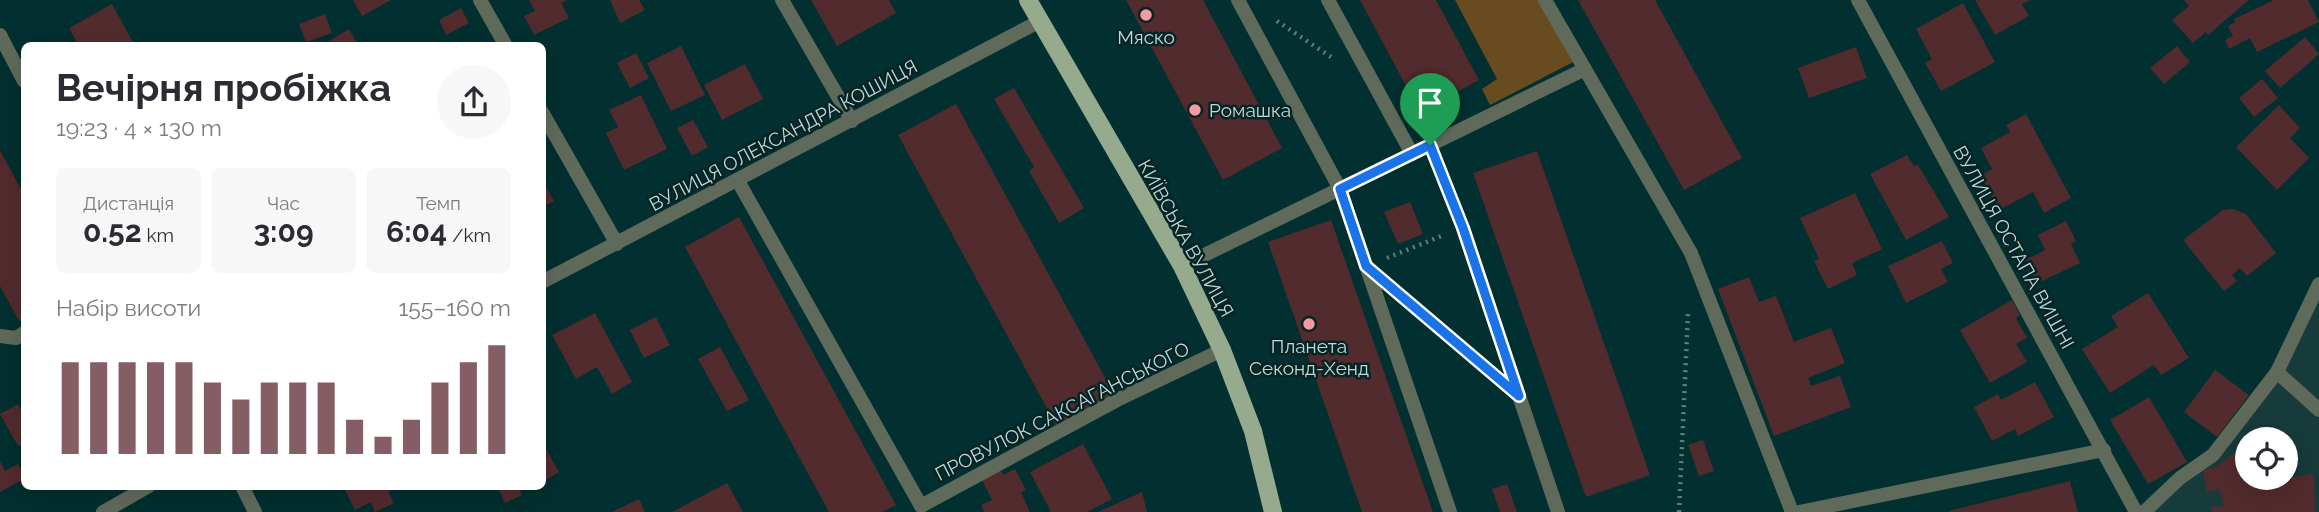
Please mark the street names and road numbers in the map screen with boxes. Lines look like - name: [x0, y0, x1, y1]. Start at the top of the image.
- street label: ВУЛИЦЯ ОЛЕКСАНДРА КОШИЦЯ: [645, 55, 921, 215]
- street label: ВУЛИЦЯ ОСТАПА ВИШНІ: [1949, 142, 2079, 352]
- street label: КИЇВСЬКА ВУЛИЦЯ: [1134, 156, 1238, 320]
- street label: ПРОВУЛОК САКСАГАНСЬКОГО: [931, 337, 1193, 485]

